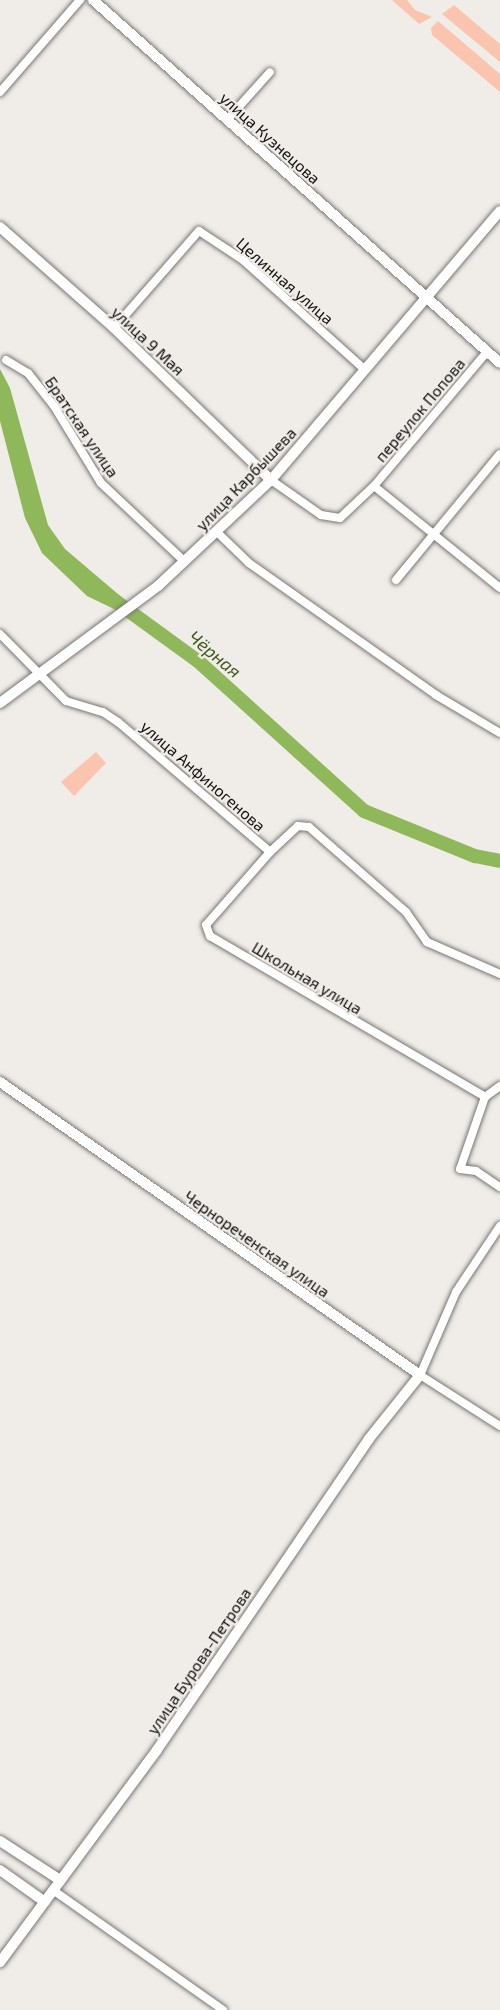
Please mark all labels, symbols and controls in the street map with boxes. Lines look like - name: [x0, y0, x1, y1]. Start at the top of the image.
- street label: улица Кузнецова: [216, 88, 324, 188]
- street label: Целинная улица: [232, 234, 338, 328]
- street label: улица 9 Мая: [108, 302, 188, 380]
- street label: переулок Попова: [371, 354, 469, 466]
- street label: Братская улица: [41, 373, 123, 481]
- street label: улица Карбышева: [192, 423, 300, 535]
- water label: Чёрная: [184, 626, 246, 682]
- street label: улица Анфиногенова: [137, 717, 269, 835]
- street label: Школьная улица: [249, 938, 365, 1018]
- street label: Чернореченская улица: [181, 1187, 333, 1301]
- street label: улица Бурова-Петрова: [143, 1584, 255, 1738]

